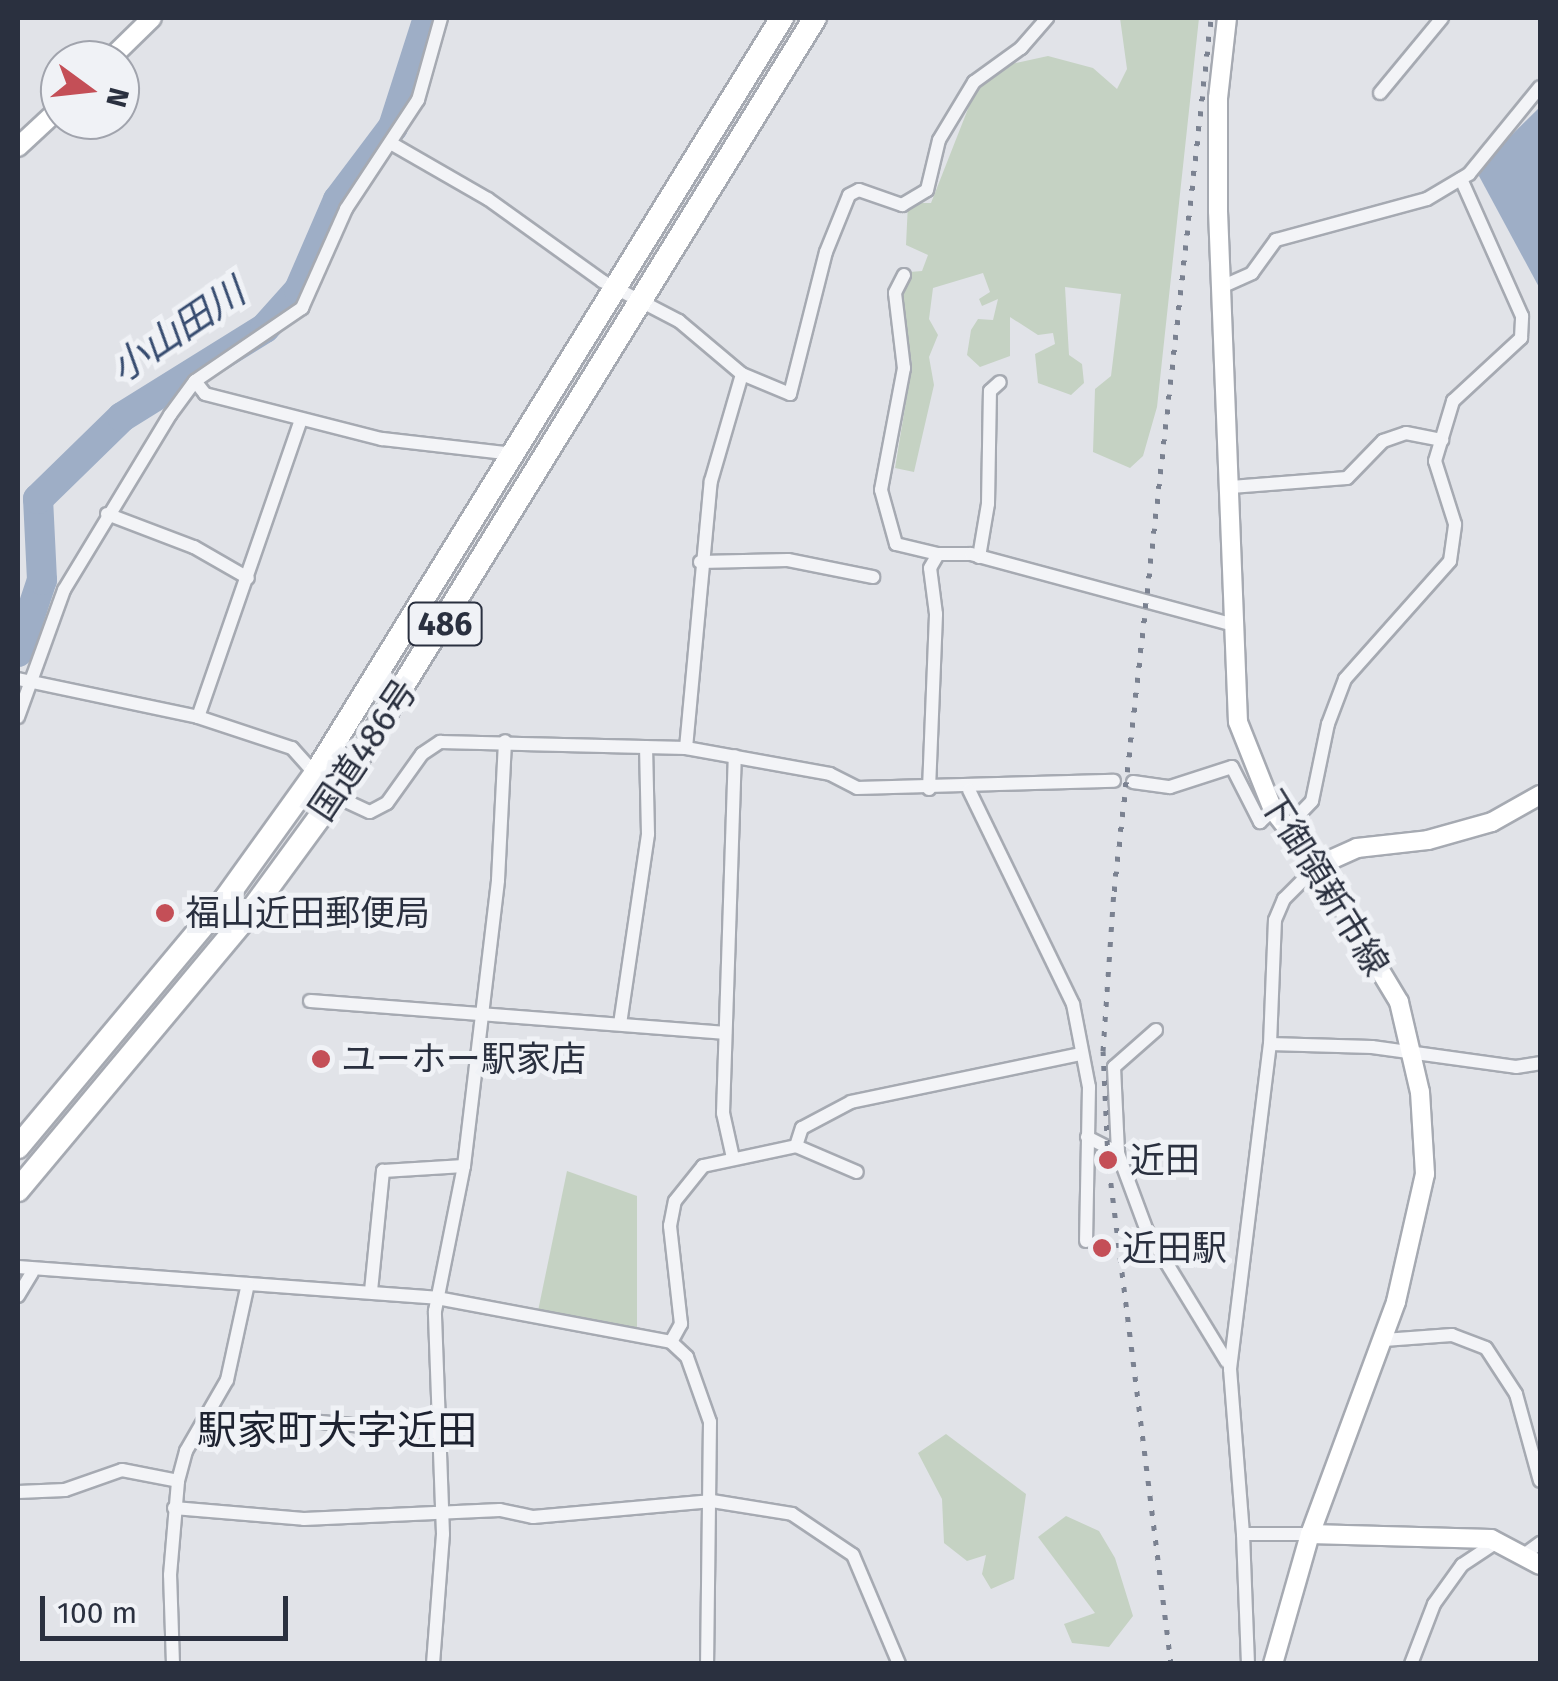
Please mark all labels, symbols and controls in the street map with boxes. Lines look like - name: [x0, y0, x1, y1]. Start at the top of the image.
- north arrow: [40, 40, 140, 140]
- text: N: [99, 84, 136, 111]
- water label: 小山田川: [102, 270, 254, 392]
- road number: 486: [408, 597, 482, 651]
- street label: 国道486号: [300, 671, 426, 829]
- street label: 下御領新市線: [1251, 783, 1397, 983]
- place label: 福山近田郵便局: [185, 892, 430, 934]
- marker: 福山近田郵便局: [154, 902, 176, 924]
- place label: ユーホー駅家店: [341, 1038, 586, 1080]
- marker: ユーホー駅家店: [310, 1048, 332, 1070]
- place label: 近田: [1130, 1139, 1200, 1181]
- marker: 近田: [1095, 1147, 1121, 1173]
- place label: 近田駅: [1122, 1227, 1227, 1269]
- marker: 近田駅: [1091, 1237, 1113, 1259]
- district label: 駅家町大字近田: [197, 1407, 477, 1455]
- scale bar: [45, 1576, 292, 1638]
- text: 100 m: [57, 1595, 137, 1631]

